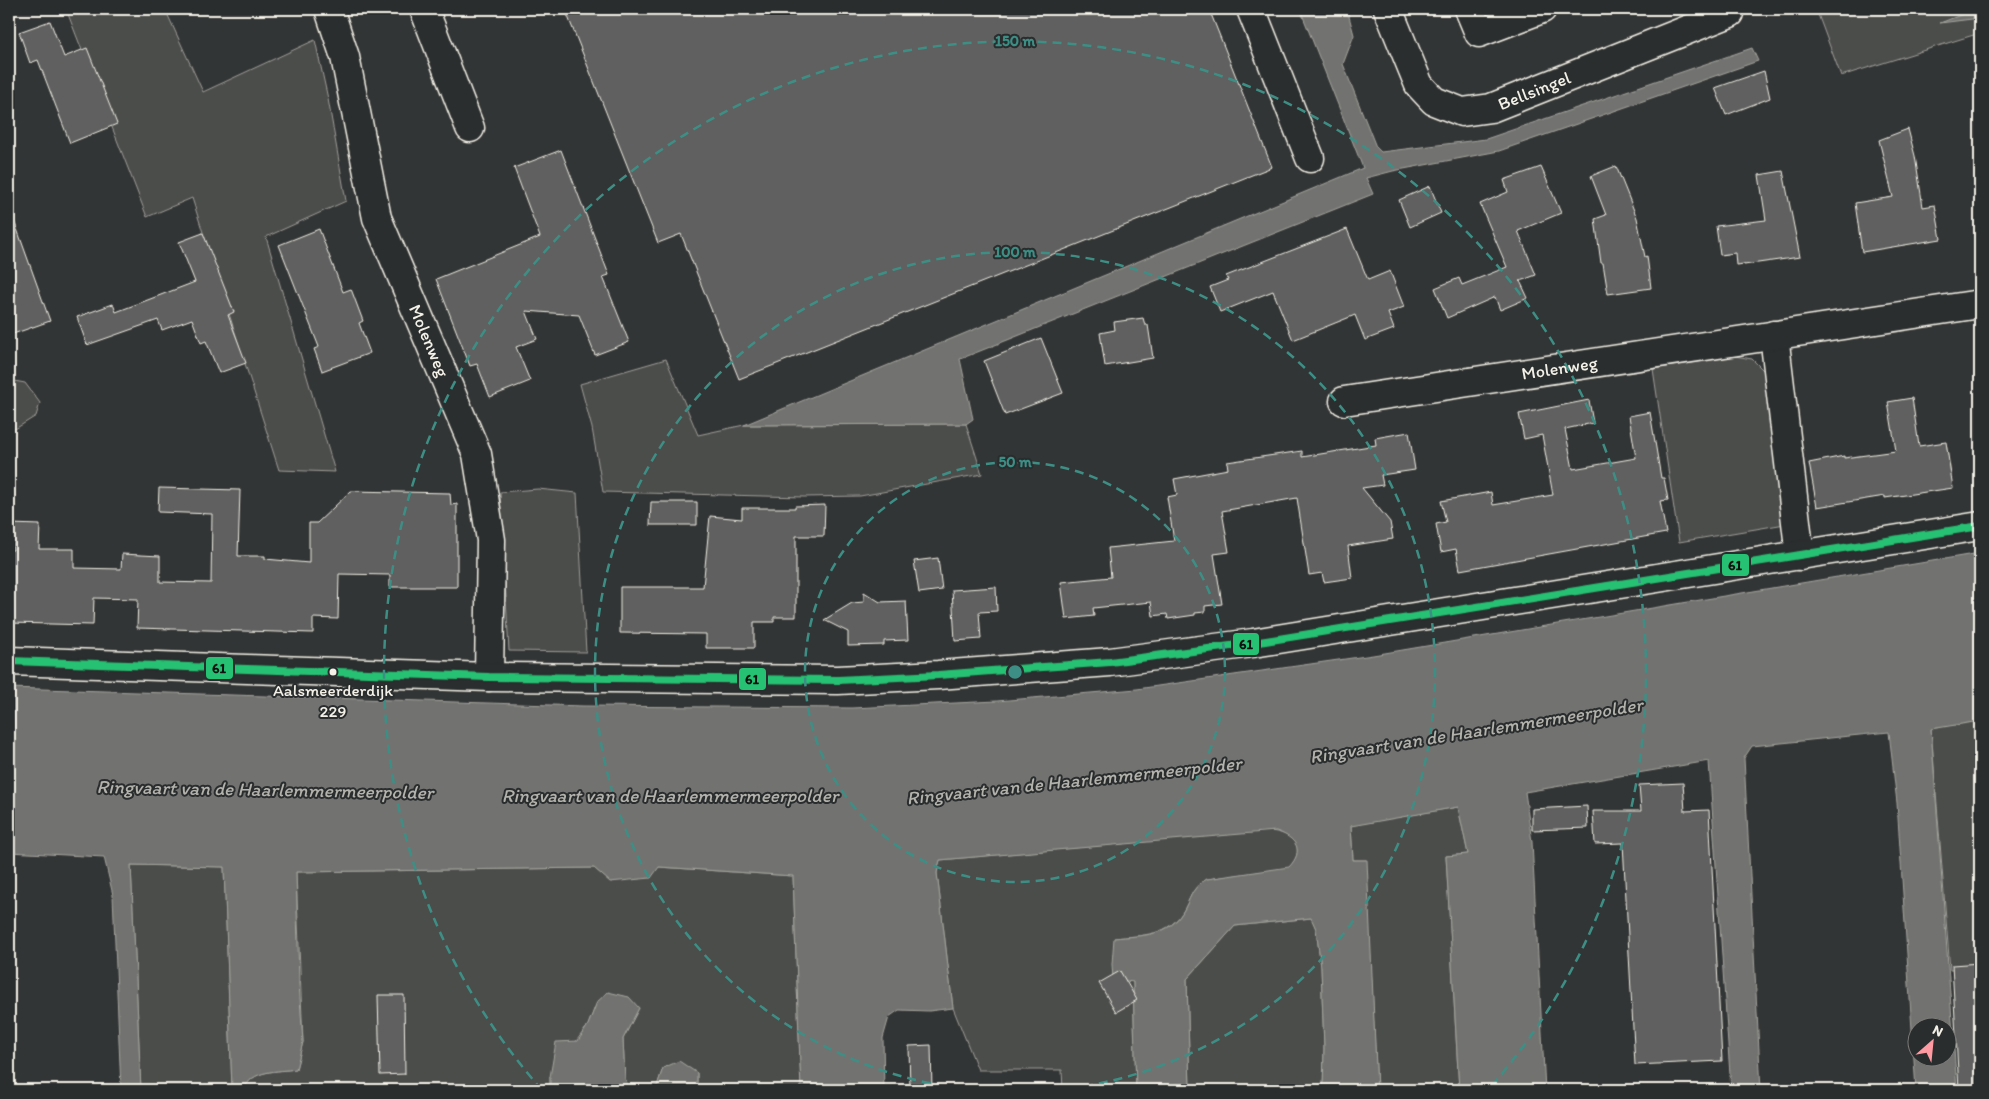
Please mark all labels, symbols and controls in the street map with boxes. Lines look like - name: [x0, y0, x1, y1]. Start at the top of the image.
- text: 150 m: [995, 32, 1035, 50]
- street label: Bellsingel: [1495, 66, 1574, 115]
- text: 100 m: [994, 243, 1036, 261]
- street label: Molenweg: [404, 301, 454, 381]
- street label: Molenweg: [1520, 351, 1600, 385]
- text: 50 m: [998, 453, 1032, 471]
- line badge: 61: [1721, 553, 1750, 577]
- text: 61: [1728, 557, 1742, 574]
- line badge: 61: [1232, 632, 1260, 656]
- text: 61: [1239, 636, 1253, 653]
- line badge: 61: [205, 656, 234, 680]
- text: 61: [212, 660, 226, 677]
- centre of rings: [1006, 663, 1024, 681]
- marker: Aalsmeerderdijk 229: [328, 667, 338, 677]
- line badge: 61: [738, 667, 767, 691]
- text: 61: [745, 671, 759, 688]
- place label: Aalsmeerderdijk 229: [273, 680, 393, 721]
- water label: Ringvaart van de Haarlemmermeerpolder: [1308, 692, 1647, 768]
- water label: Ringvaart van de Haarlemmermeerpolder: [905, 751, 1245, 810]
- water label: Ringvaart van de Haarlemmermeerpolder: [97, 775, 436, 804]
- water label: Ringvaart van de Haarlemmermeerpolder: [502, 784, 841, 807]
- north arrow: [1906, 1016, 1956, 1066]
- text: N: [1930, 1021, 1946, 1041]

